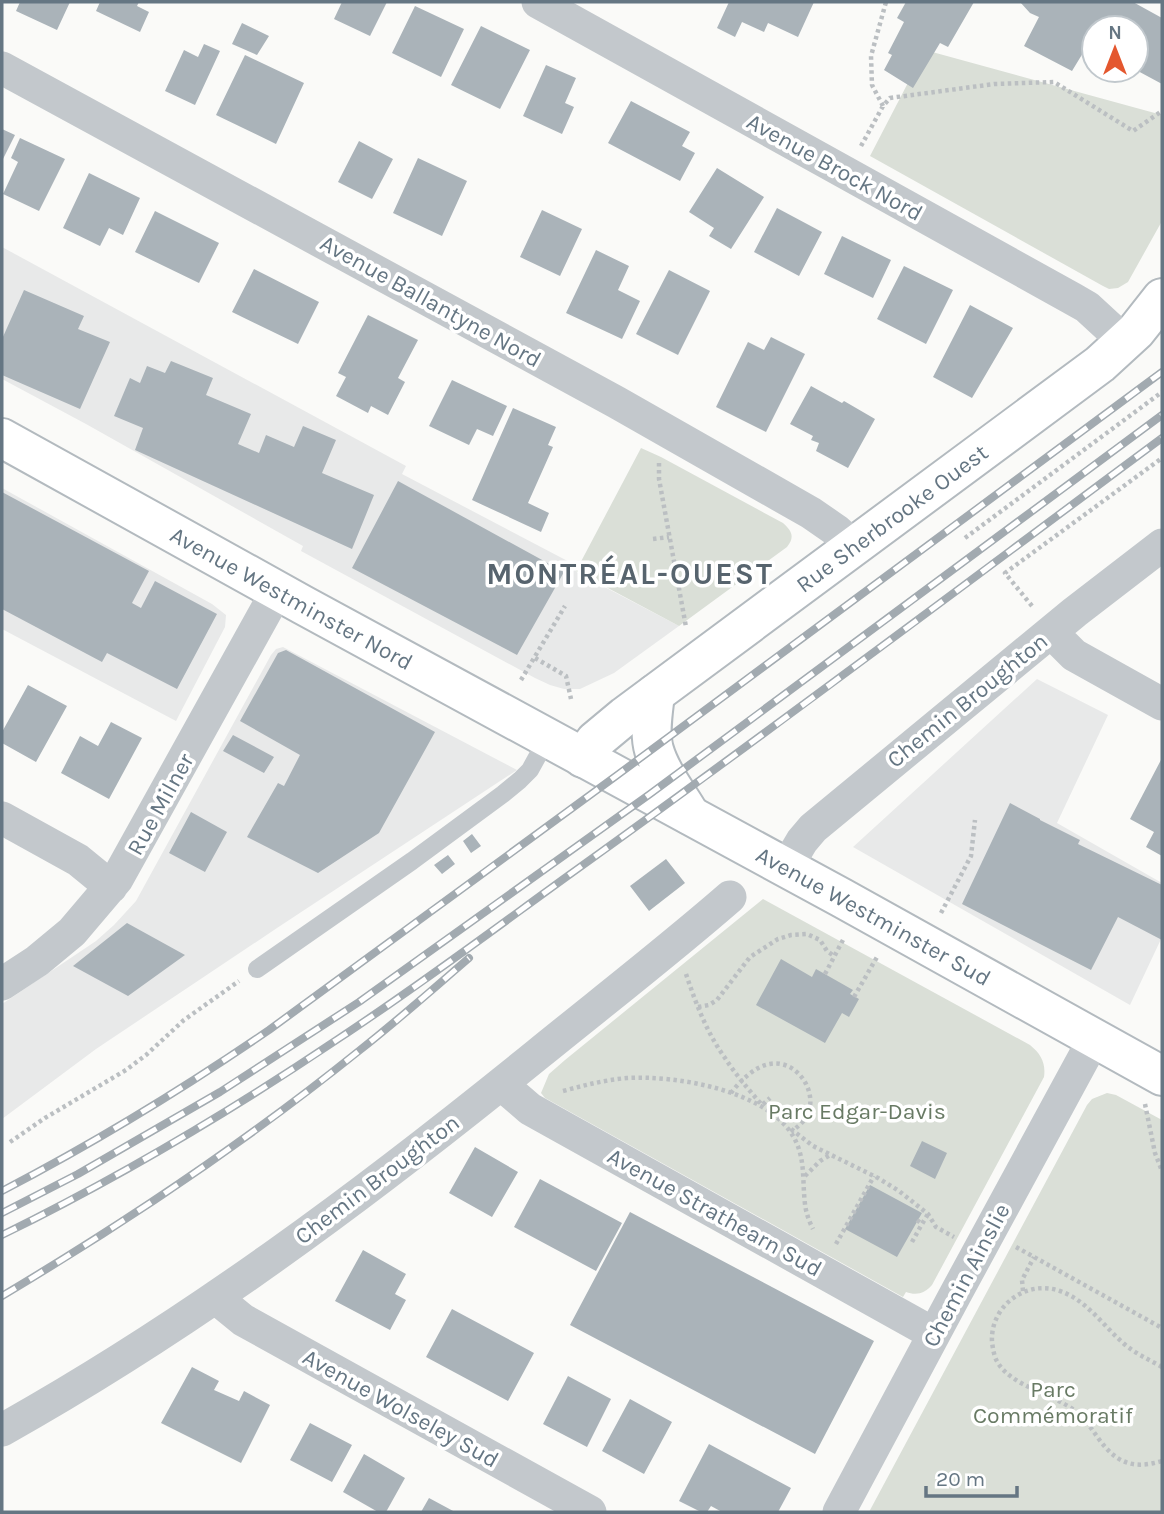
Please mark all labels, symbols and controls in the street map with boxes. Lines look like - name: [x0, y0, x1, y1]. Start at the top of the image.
- north arrow: [1080, 14, 1150, 84]
- text: N: [1108, 22, 1122, 44]
- street label: Avenue Brock Nord: [742, 108, 927, 227]
- street label: Avenue Ballantyne Nord: [316, 229, 546, 373]
- street label: Rue Sherbrooke Ouest: [791, 439, 994, 599]
- street label: Avenue Westminster Nord: [165, 521, 417, 676]
- district label: MONTRÉAL-OUEST: [486, 554, 774, 592]
- street label: Chemin Broughton: [882, 627, 1053, 773]
- street label: Rue Milner: [121, 748, 200, 860]
- street label: Avenue Westminster Sud: [751, 841, 995, 992]
- park label: Parc Edgar-Davis: [768, 1098, 946, 1125]
- street label: Chemin Broughton: [290, 1109, 465, 1250]
- street label: Avenue Strathearn Sud: [603, 1142, 827, 1283]
- street label: Chemin Ainslie: [917, 1199, 1016, 1352]
- street label: Avenue Wolseley Sud: [298, 1343, 503, 1474]
- park label: Parc Commémoratif: [973, 1376, 1133, 1429]
- scale bar: [926, 1454, 1017, 1498]
- text: 20 m: [936, 1467, 985, 1491]

